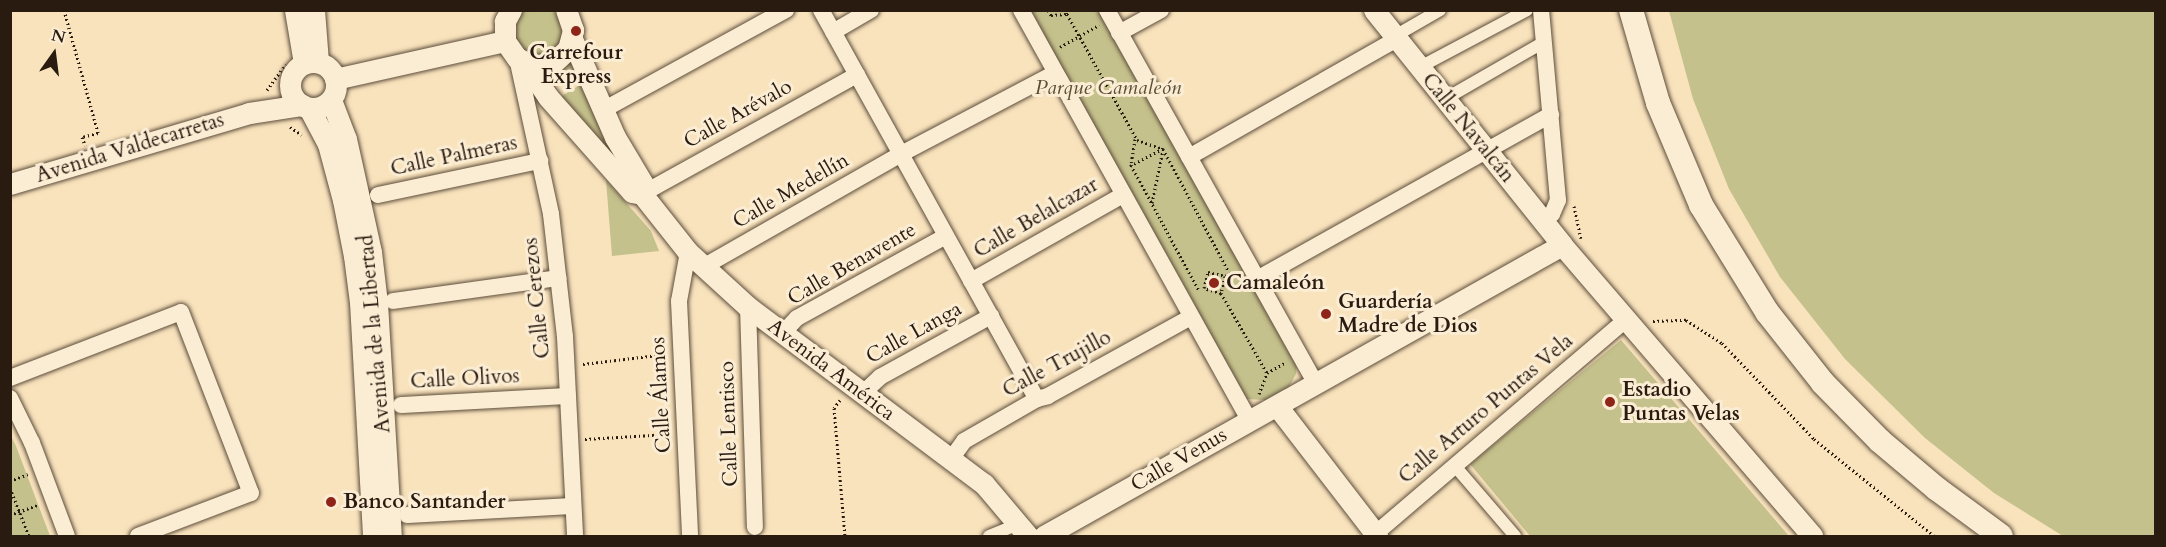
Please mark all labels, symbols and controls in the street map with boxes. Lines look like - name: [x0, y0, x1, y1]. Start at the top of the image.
- north arrow: [24, 24, 84, 84]
- text: N: [49, 24, 68, 49]
- marker: Carrefour Express: [569, 24, 583, 38]
- place label: Carrefour Express: [529, 40, 623, 90]
- street label: Calle Navalcán: [1416, 68, 1520, 188]
- street label: Calle Arévalo: [680, 74, 796, 154]
- park label: Parque Camaleón: [1035, 75, 1181, 101]
- street label: Avenida Valdecarretas: [33, 107, 227, 189]
- street label: Calle Palmeras: [388, 130, 520, 182]
- street label: Calle Medellín: [729, 148, 853, 234]
- street label: Calle Belalcazar: [969, 172, 1103, 264]
- street label: Calle Benavente: [783, 217, 921, 311]
- street label: Avenida de la Libertad: [354, 234, 396, 434]
- street label: Calle Cerezos: [518, 236, 556, 360]
- place label: Camaleón: [1226, 270, 1325, 296]
- marker: Camaleón: [1207, 276, 1221, 290]
- place label: Guardería Madre de Dios: [1338, 289, 1477, 339]
- street label: Calle Langa: [862, 296, 966, 370]
- marker: Guardería Madre de Dios: [1319, 307, 1333, 321]
- street label: Avenida América: [762, 314, 900, 426]
- street label: Calle Trujillo: [998, 325, 1116, 403]
- street label: Calle Arturo Puntas Vela: [1394, 329, 1578, 489]
- street label: Calle Álamos: [645, 336, 677, 454]
- street label: Calle Lentisco: [714, 361, 744, 487]
- street label: Calle Olivos: [410, 364, 520, 394]
- place label: Estadio Puntas Velas: [1622, 377, 1740, 427]
- marker: Estadio Puntas Velas: [1603, 395, 1617, 409]
- street label: Calle Venus: [1127, 422, 1231, 498]
- place label: Banco Santander: [343, 489, 506, 515]
- marker: Banco Santander: [324, 495, 338, 509]

